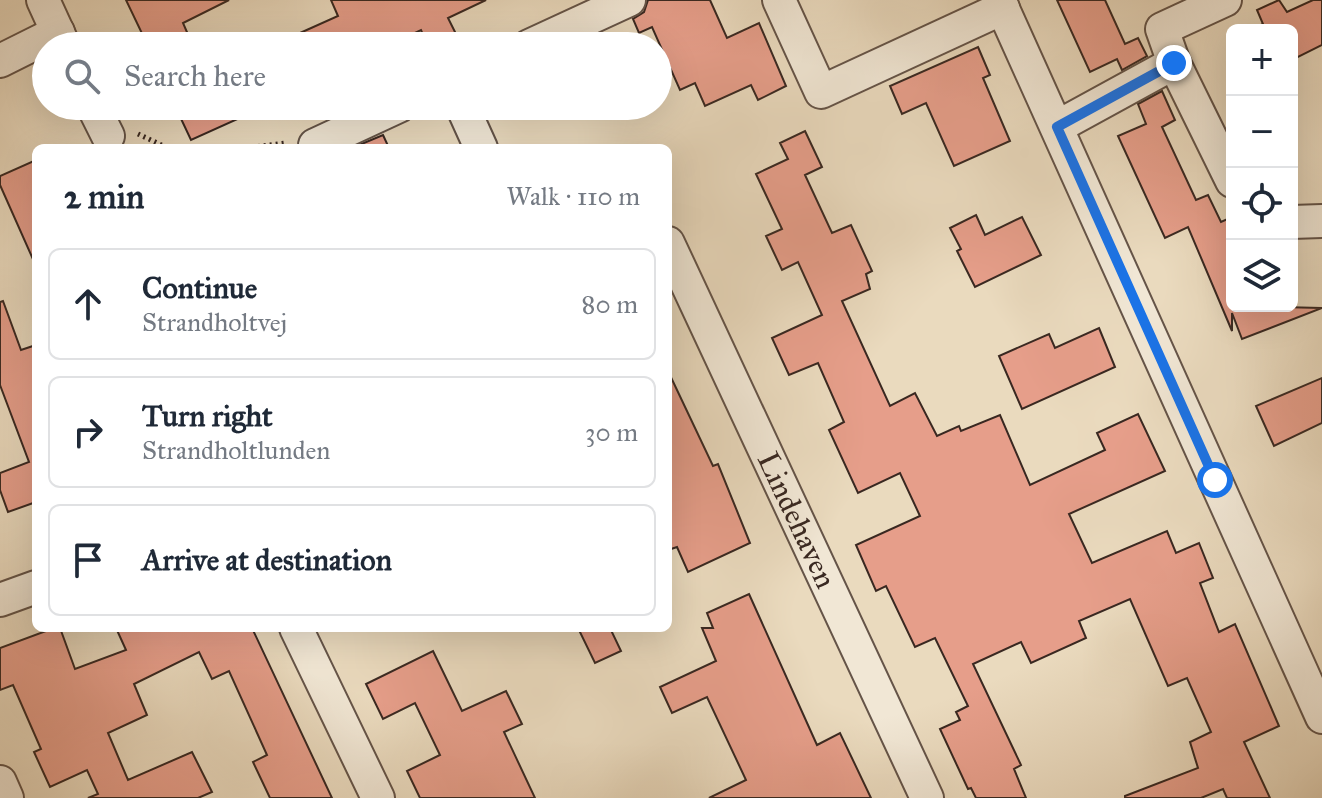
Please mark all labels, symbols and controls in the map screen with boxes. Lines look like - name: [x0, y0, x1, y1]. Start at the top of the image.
- map controls: [1226, 24, 1298, 312]
- button: +: [1226, 24, 1298, 96]
- search box: [32, 32, 672, 120]
- route end: [1156, 45, 1192, 81]
- icon: search: [60, 54, 104, 98]
- text: Search here: [124, 58, 266, 94]
- button: −: [1226, 96, 1298, 168]
- button: locate: [1226, 168, 1298, 240]
- text: 2 min: [64, 176, 144, 217]
- text: Walk · 110 m: [507, 180, 640, 212]
- button: layers: [1226, 240, 1298, 312]
- text: Continue: [142, 270, 257, 306]
- icon: ahead: [66, 282, 110, 326]
- text: 80 m: [582, 288, 638, 320]
- text: Strandholtvej: [142, 306, 287, 338]
- text: Turn right: [142, 398, 273, 434]
- icon: right: [66, 410, 110, 454]
- text: 30 m: [585, 416, 638, 448]
- text: Strandholtlunden: [142, 434, 330, 466]
- street label: Lindehaven: [750, 446, 844, 594]
- route start: [1197, 462, 1233, 498]
- icon: arrive: [66, 538, 110, 582]
- text: Arrive at destination: [142, 542, 392, 578]

